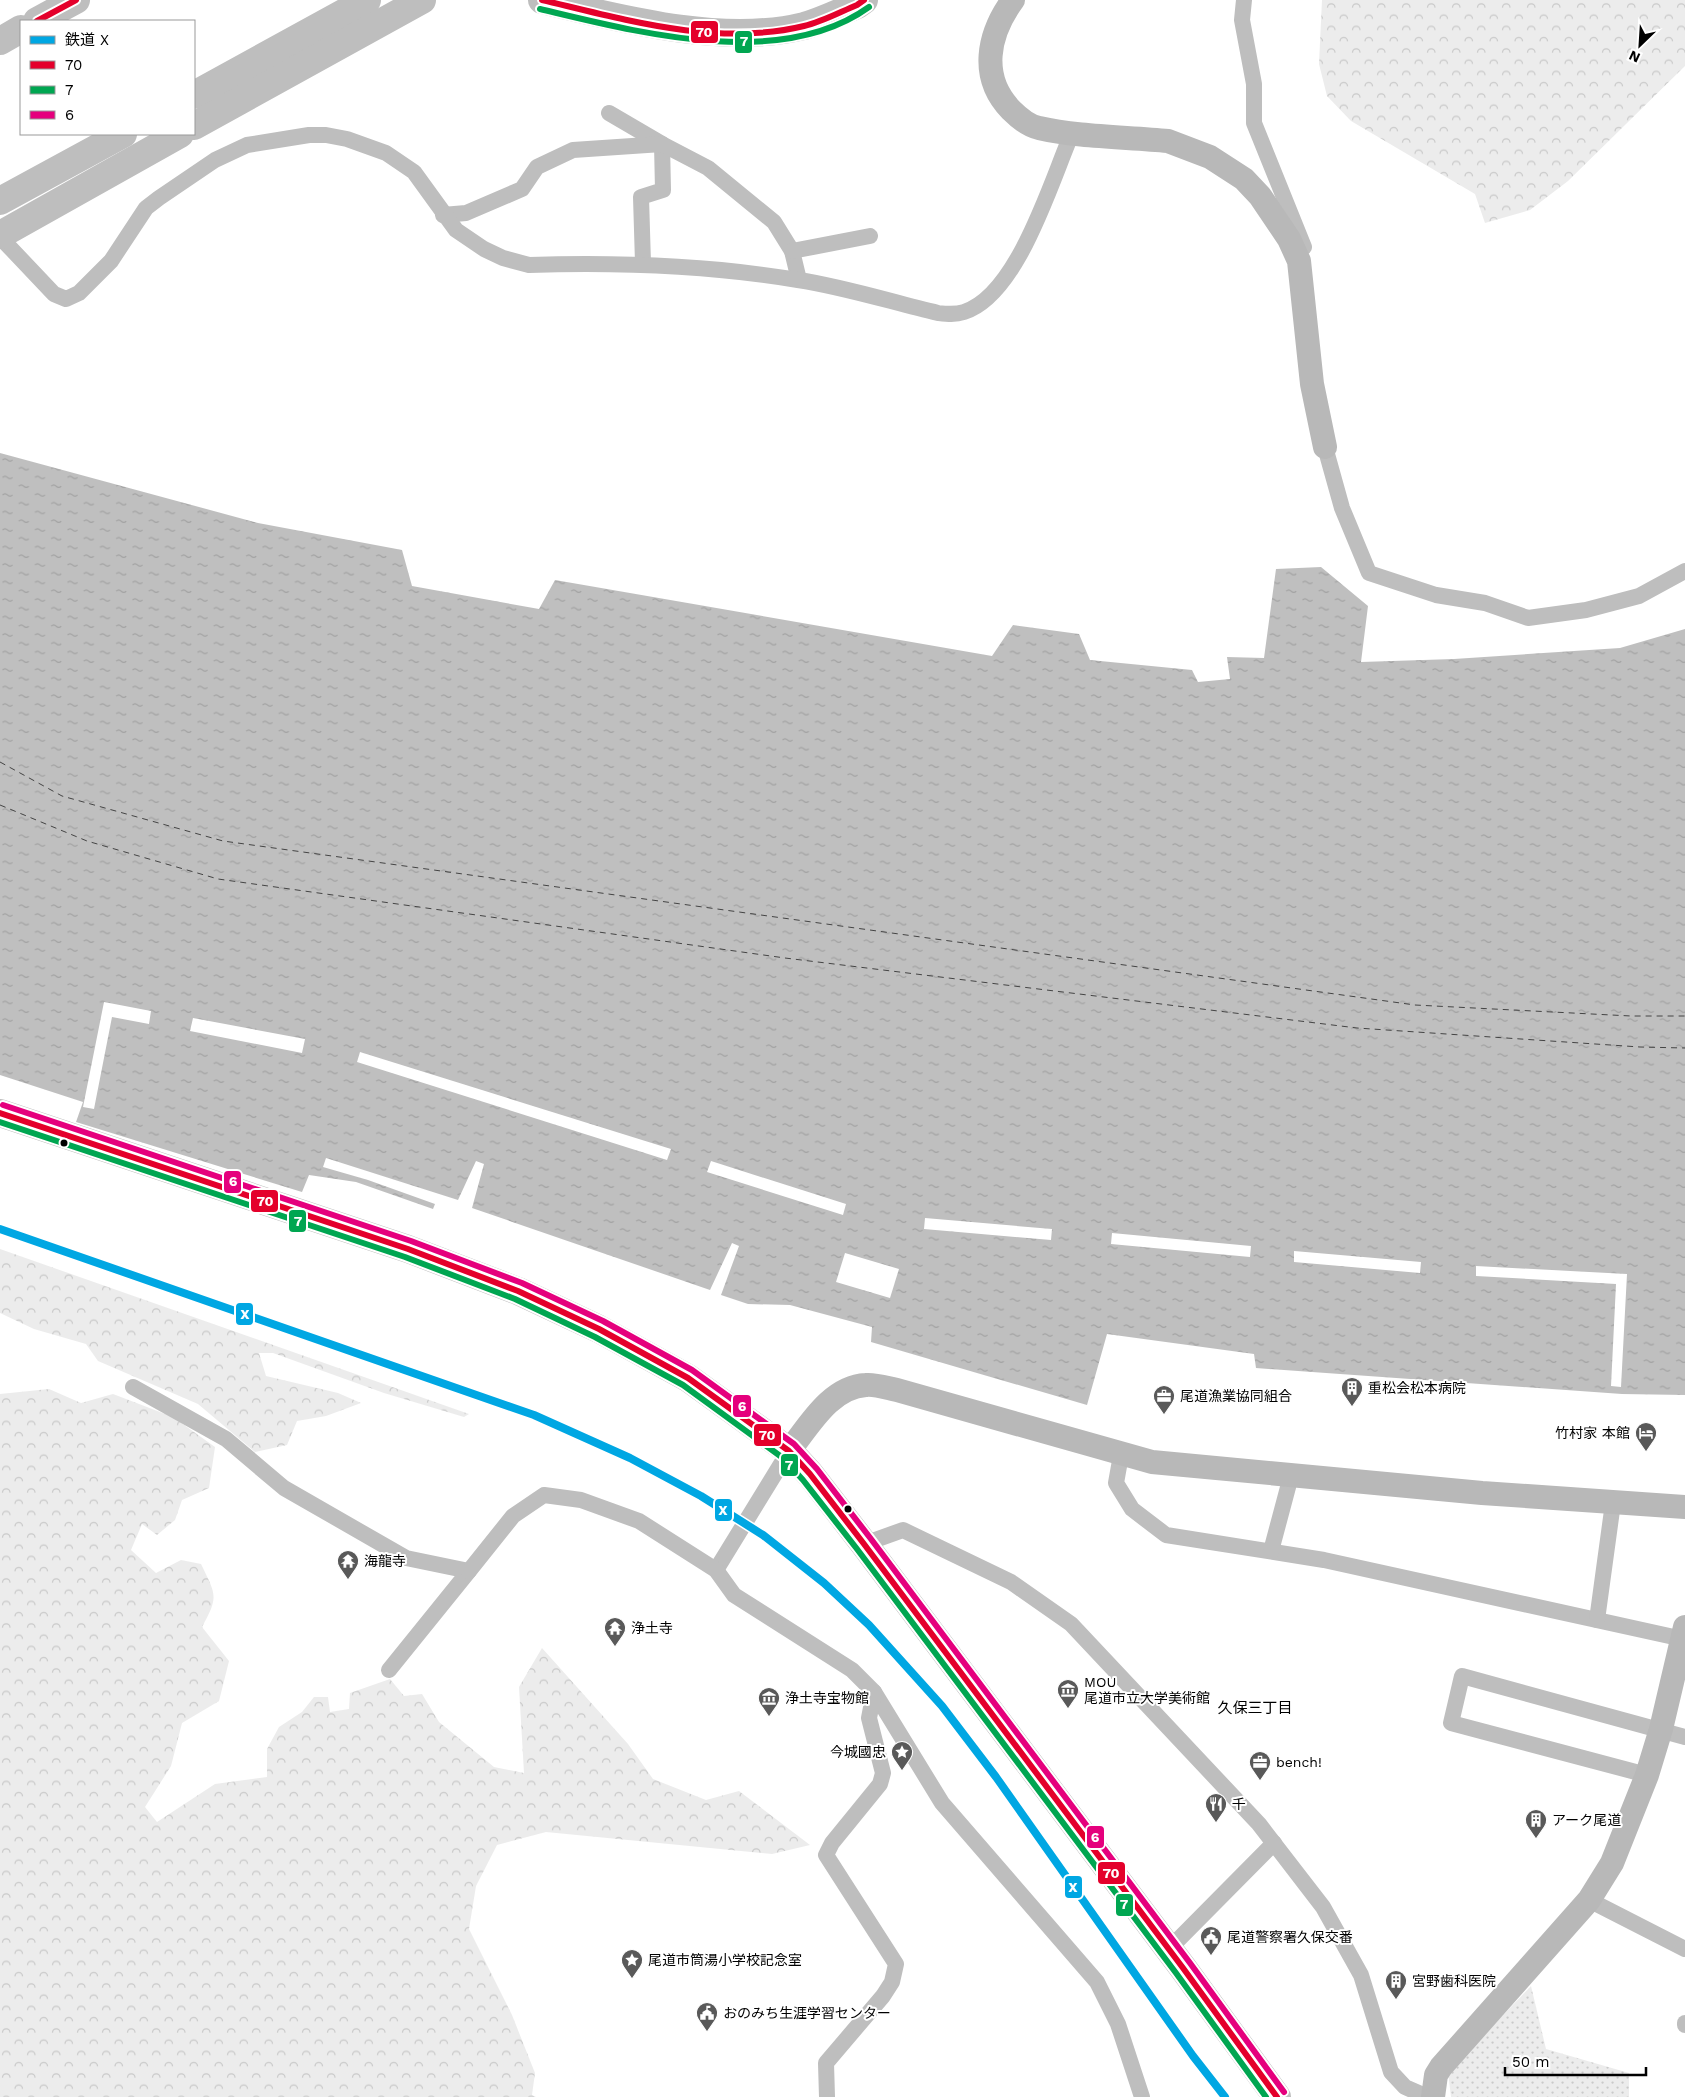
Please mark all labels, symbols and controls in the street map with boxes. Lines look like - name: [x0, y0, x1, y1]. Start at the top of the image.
- legend: [20, 20, 195, 135]
- line badge: 70: [690, 20, 719, 44]
- north arrow: [1615, 20, 1665, 70]
- text: 70: [695, 24, 713, 40]
- line badge: 7: [734, 30, 753, 54]
- text: 鉄道 X: [65, 31, 109, 49]
- text: 7: [740, 33, 749, 49]
- text: N: [1626, 47, 1643, 66]
- text: 70: [65, 56, 82, 74]
- text: 7: [65, 81, 73, 99]
- text: 6: [65, 106, 74, 124]
- unlabelled marker: [59, 1138, 69, 1148]
- line badge: 6: [223, 1170, 242, 1194]
- text: 6: [229, 1173, 238, 1189]
- line badge: 70: [250, 1189, 279, 1213]
- text: 70: [256, 1193, 274, 1209]
- line badge: 7: [288, 1209, 307, 1233]
- text: 7: [294, 1213, 303, 1229]
- line badge: X: [235, 1302, 254, 1326]
- text: X: [240, 1306, 250, 1322]
- building icon: 重松会松本病院: [1340, 1376, 1364, 1407]
- place label: 重松会松本病院: [1368, 1380, 1466, 1396]
- office icon: 尾道漁業協同組合: [1152, 1384, 1176, 1415]
- place label: 尾道漁業協同組合: [1180, 1388, 1292, 1404]
- line badge: 6: [732, 1394, 752, 1418]
- text: 6: [738, 1398, 747, 1414]
- hotel icon: 竹村家 本館: [1634, 1421, 1658, 1452]
- line badge: 70: [753, 1423, 782, 1447]
- place label: 竹村家 本館: [1555, 1425, 1630, 1441]
- text: 70: [758, 1427, 776, 1443]
- line badge: 7: [780, 1453, 799, 1477]
- text: 7: [785, 1457, 794, 1473]
- line badge: X: [714, 1498, 733, 1522]
- text: X: [718, 1502, 728, 1518]
- unlabelled marker: [843, 1504, 853, 1514]
- temple icon: 海龍寺: [336, 1549, 360, 1580]
- place label: 海龍寺: [364, 1553, 406, 1569]
- temple icon: 浄土寺: [603, 1616, 627, 1647]
- place label: 浄土寺: [631, 1620, 673, 1636]
- place label: MOU 尾道市立大学美術館: [1084, 1674, 1210, 1706]
- museum icon: MOU 尾道市立大学美術館: [1056, 1678, 1080, 1709]
- museum icon: 浄土寺宝物館: [757, 1686, 781, 1717]
- place label: 浄土寺宝物館: [785, 1690, 869, 1706]
- district label: 久保三丁目: [1217, 1699, 1293, 1717]
- place icon: 今城國忠: [890, 1740, 914, 1771]
- place label: 今城國忠: [830, 1744, 886, 1760]
- office icon: bench!: [1248, 1750, 1272, 1781]
- place label: bench!: [1276, 1754, 1322, 1770]
- restaurant icon: 千: [1204, 1792, 1228, 1823]
- place label: 千: [1232, 1796, 1246, 1812]
- building icon: アーク尾道: [1524, 1808, 1548, 1839]
- place label: アーク尾道: [1552, 1812, 1621, 1828]
- line badge: 6: [1086, 1825, 1105, 1849]
- text: 6: [1091, 1829, 1100, 1845]
- line badge: 70: [1097, 1861, 1126, 1885]
- text: 70: [1102, 1865, 1120, 1881]
- line badge: X: [1064, 1875, 1083, 1899]
- text: X: [1068, 1879, 1078, 1895]
- line badge: 7: [1115, 1893, 1134, 1917]
- text: 7: [1120, 1896, 1129, 1912]
- public building icon: 尾道警察署久保交番: [1199, 1925, 1223, 1956]
- place label: 尾道警察署久保交番: [1227, 1929, 1353, 1945]
- place icon: 尾道市筒湯小学校記念室: [620, 1948, 644, 1979]
- place label: 尾道市筒湯小学校記念室: [648, 1952, 802, 1968]
- building icon: 宮野歯科医院: [1384, 1969, 1408, 2000]
- place label: 宮野歯科医院: [1412, 1973, 1496, 1989]
- public building icon: おのみち生涯学習センター: [695, 2001, 719, 2032]
- place label: おのみち生涯学習センター: [723, 2005, 891, 2021]
- scale bar: [1505, 2044, 1646, 2076]
- text: 50 m: [1512, 2053, 1549, 2071]

